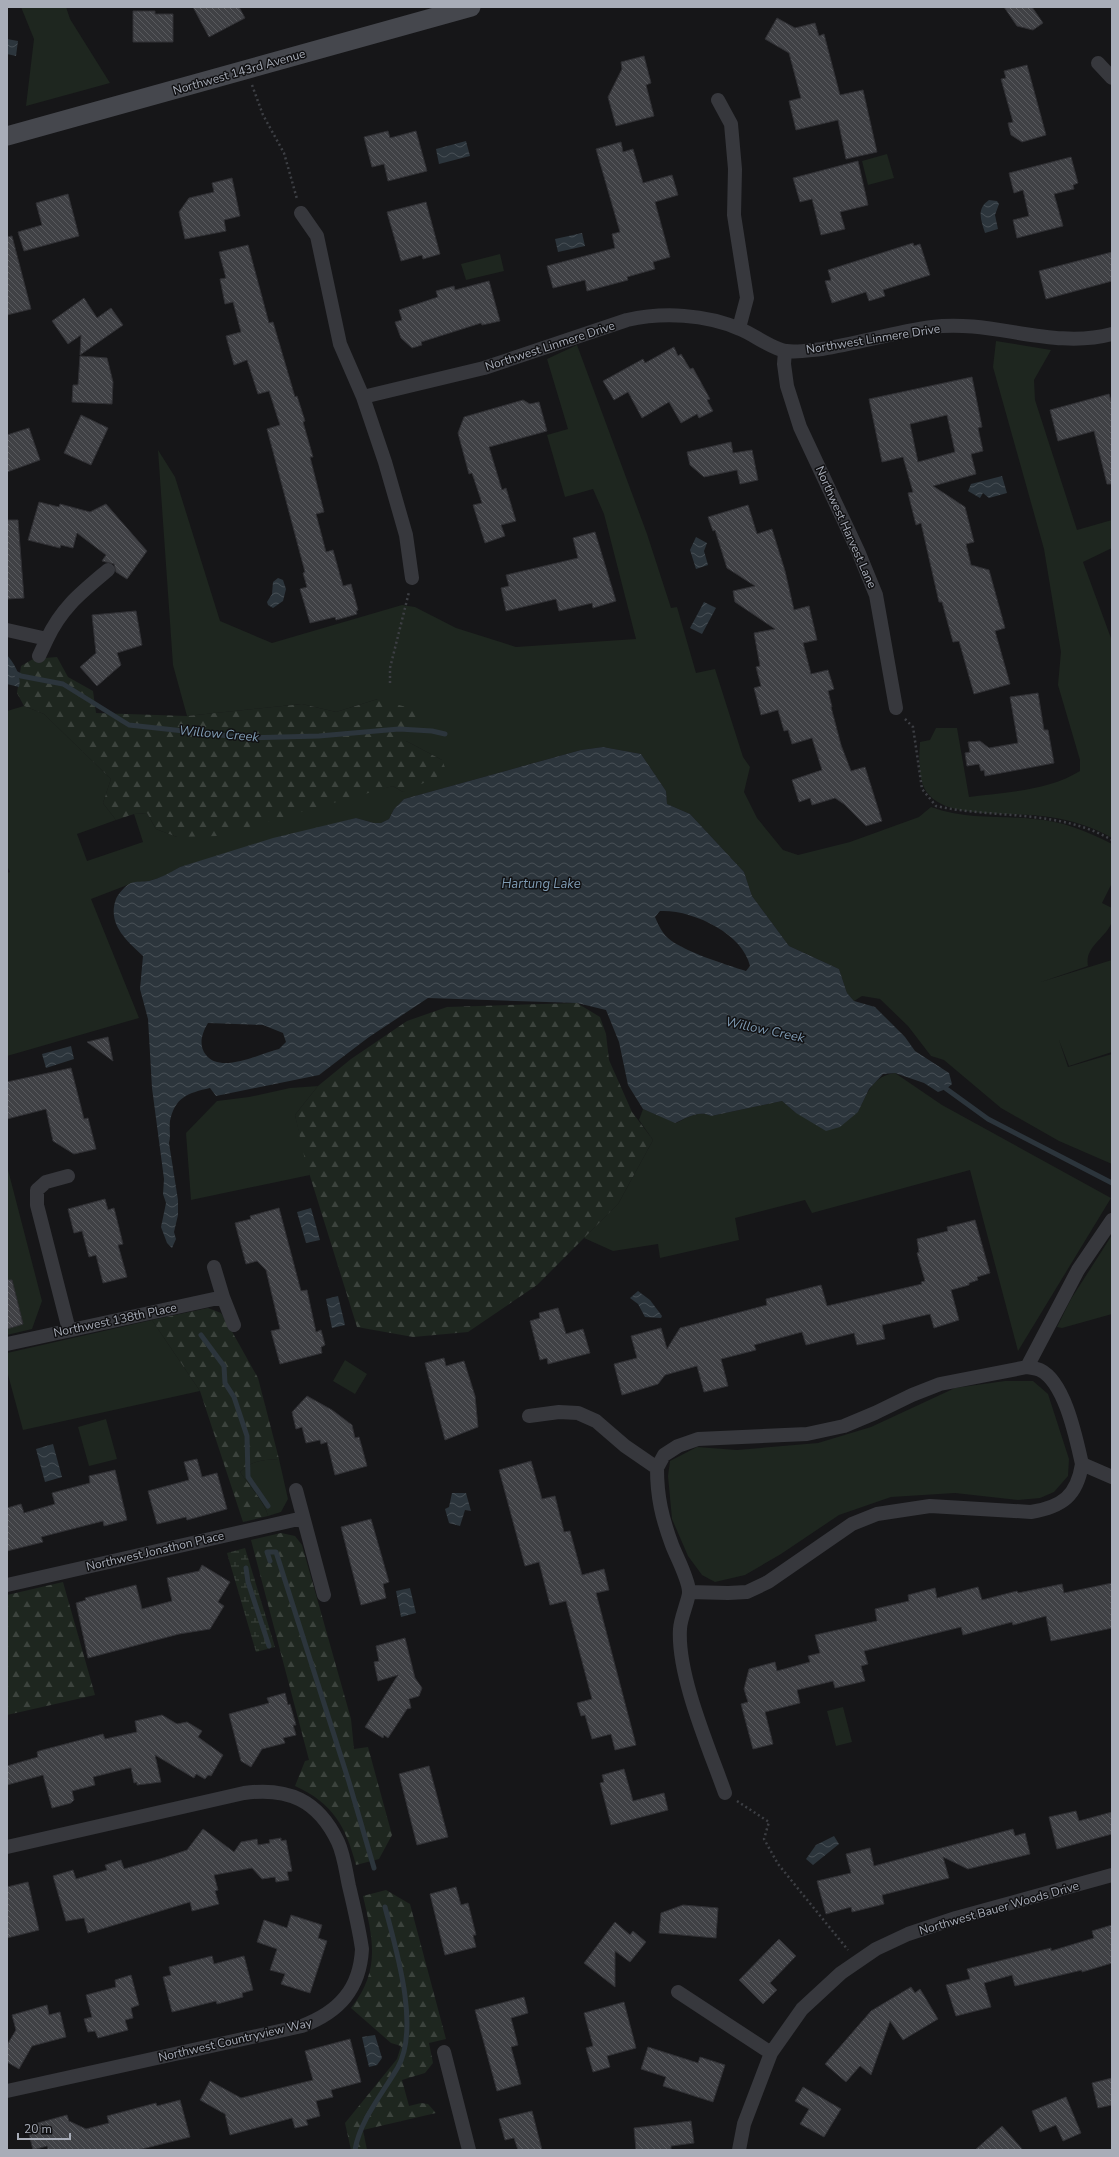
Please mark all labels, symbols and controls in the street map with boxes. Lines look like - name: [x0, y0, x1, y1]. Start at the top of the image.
- street label: Northwest 143rd Avenue: [171, 45, 307, 99]
- street label: Northwest Linmere Drive: [483, 317, 617, 375]
- street label: Northwest Linmere Drive: [805, 321, 941, 357]
- street label: Northwest Harvest Lane: [812, 463, 880, 591]
- water label: Willow Creek: [178, 722, 260, 746]
- water label: Hartung Lake: [501, 875, 581, 893]
- water label: Willow Creek: [724, 1013, 806, 1047]
- street label: Northwest 138th Place: [52, 1299, 178, 1341]
- street label: Northwest Jonathon Place: [84, 1527, 226, 1575]
- street label: Northwest Bauer Woods Drive: [917, 1877, 1081, 1939]
- street label: Northwest Countryview Way: [157, 2014, 314, 2065]
- scale bar: [18, 2115, 70, 2141]
- text: 20 m: [24, 2121, 52, 2137]

